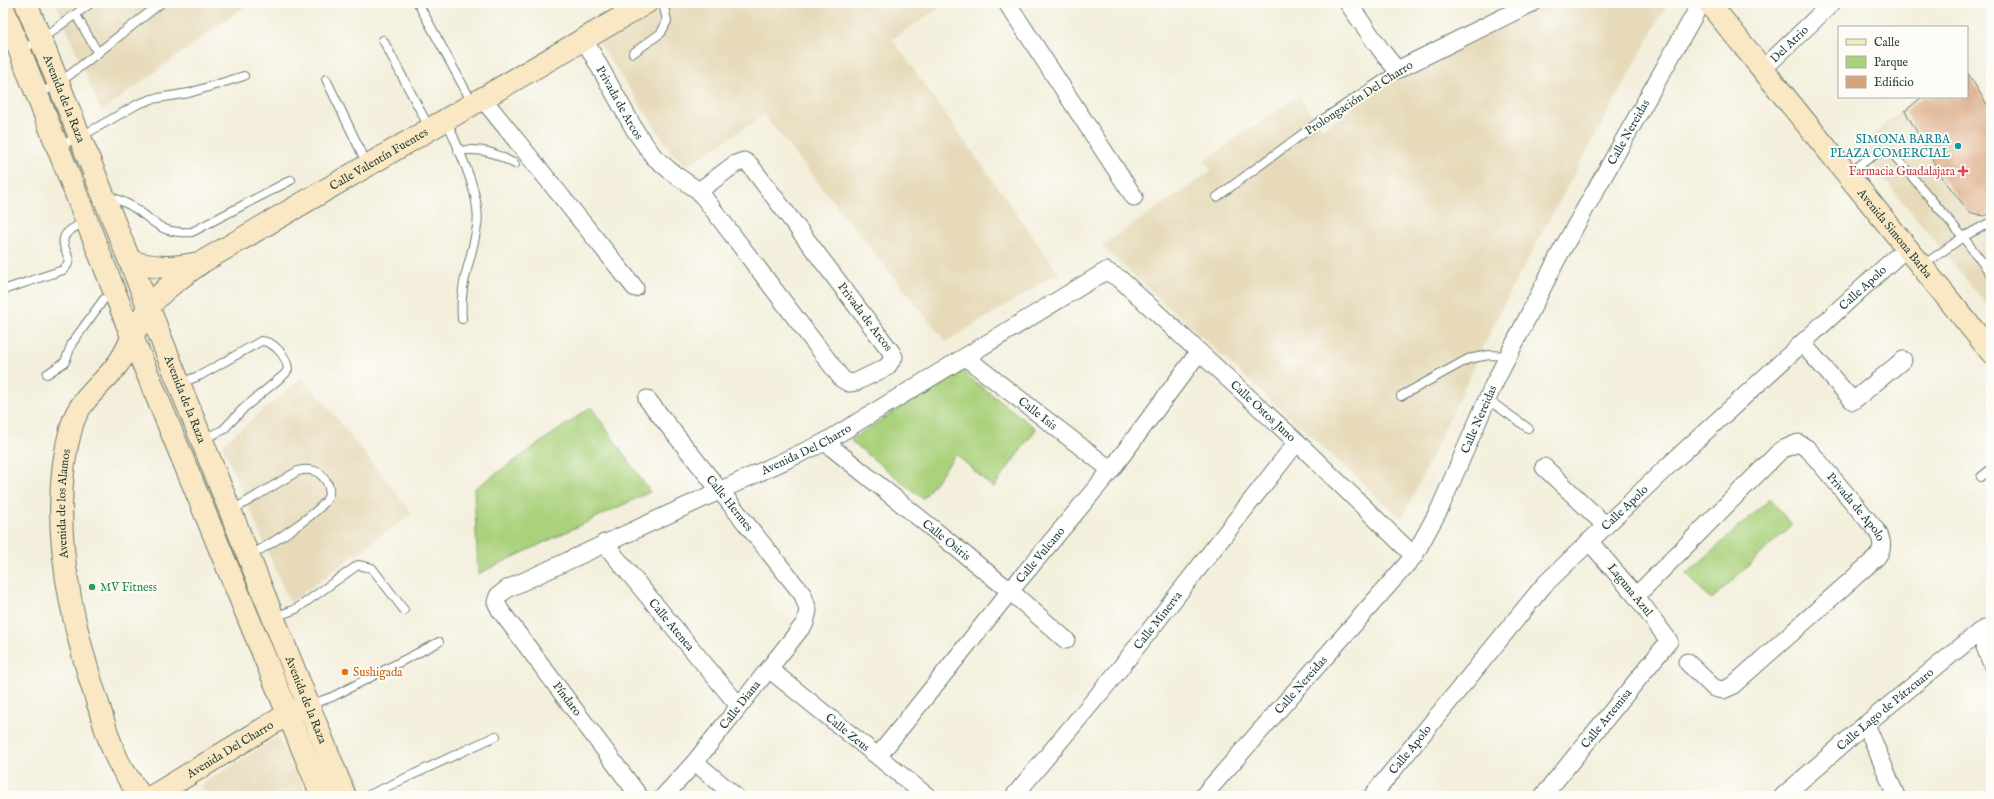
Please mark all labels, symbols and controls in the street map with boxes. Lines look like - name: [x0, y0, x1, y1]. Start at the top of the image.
- street label: Del Atrio: [1767, 22, 1812, 66]
- legend: [1838, 26, 1968, 98]
- text: Calle: [1874, 35, 1900, 50]
- street label: Avenida de la Raza: [40, 52, 89, 145]
- text: Parque: [1874, 55, 1909, 71]
- street label: Prolongación Del Charro: [1302, 57, 1416, 139]
- street label: Privada de Arcos: [593, 63, 646, 142]
- text: Edificio: [1874, 75, 1914, 90]
- street label: Calle Nereidas: [1604, 97, 1653, 168]
- street label: Calle Valentín Fuentes: [327, 124, 431, 194]
- place label: SIMONA BARBA PLAZA COMERCIAL: [1830, 132, 1951, 161]
- marker: SIMONA BARBA PLAZA COMERCIAL: [1953, 141, 1963, 151]
- place label: Farmacia Guadalajara: [1849, 164, 1956, 179]
- marker: Farmacia Guadalajara: [1958, 166, 1968, 176]
- street label: Avenida Simona Barba: [1854, 185, 1936, 282]
- street label: Calle Apolo: [1836, 262, 1890, 313]
- street label: Privada de Arcos: [834, 280, 896, 354]
- street label: Avenida de la Raza: [161, 352, 210, 446]
- street label: Calle Ostos Juno: [1227, 377, 1300, 445]
- street label: Calle Nereidas: [1457, 383, 1500, 456]
- street label: Calle Isis: [1015, 394, 1060, 433]
- street label: Avenida Del Charro: [758, 420, 854, 478]
- street label: Avenida de los Alamos: [54, 448, 74, 560]
- street label: Privada de Apolo: [1823, 469, 1889, 544]
- street label: Calle Hermes: [703, 472, 757, 534]
- street label: Calle Apolo: [1598, 481, 1652, 534]
- street label: Calle Osiris: [919, 516, 974, 564]
- street label: Calle Vulcano: [1012, 523, 1068, 586]
- street label: Laguna Azul: [1604, 560, 1656, 620]
- place label: MV Fitness: [100, 580, 157, 595]
- marker: MV Fitness: [87, 582, 97, 592]
- street label: Calle Minerva: [1130, 587, 1186, 652]
- street label: Calle Atenea: [646, 595, 698, 654]
- street label: Avenida de la Raza: [282, 653, 331, 746]
- street label: Calle Nereidas: [1271, 653, 1330, 717]
- street label: Calle Lago de Pátzcuaro: [1833, 664, 1937, 754]
- place label: Sushigada: [353, 665, 403, 680]
- marker: Sushigada: [340, 667, 350, 677]
- street label: Calle Diana: [716, 677, 764, 732]
- street label: Píndaro: [549, 679, 585, 720]
- street label: Calle Artemisa: [1577, 685, 1635, 751]
- street label: Calle Zeus: [822, 710, 873, 755]
- street label: Avenida Del Charro: [183, 717, 277, 782]
- street label: Calle Apolo: [1385, 721, 1435, 777]

